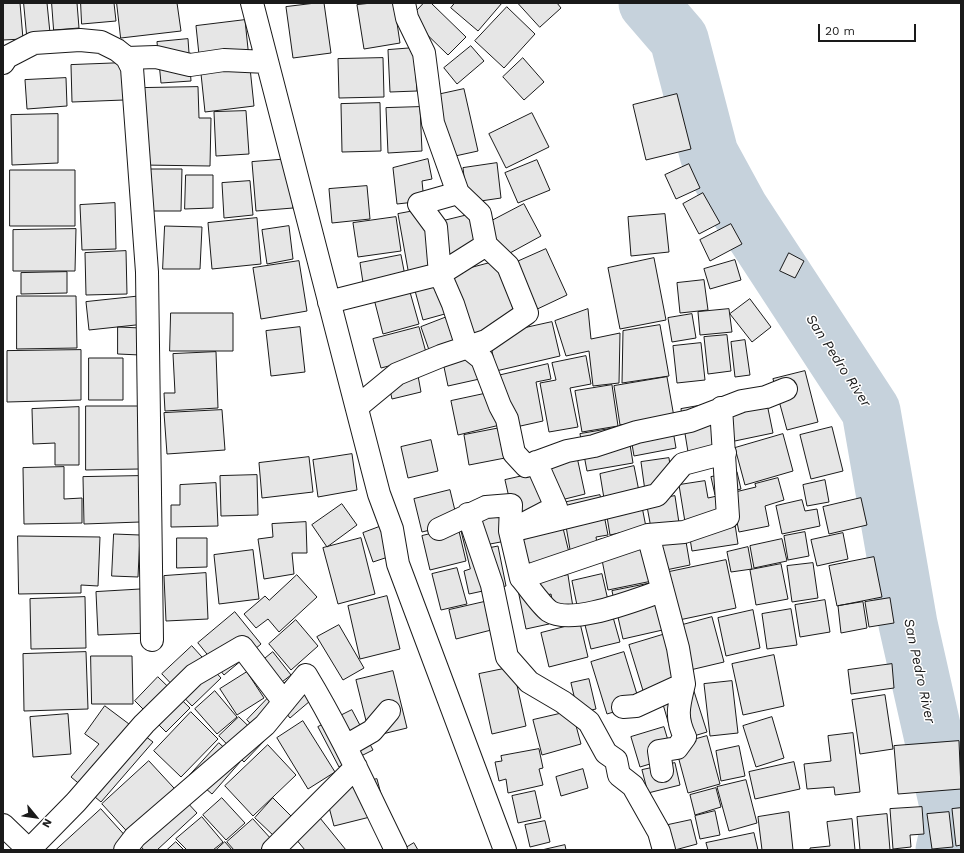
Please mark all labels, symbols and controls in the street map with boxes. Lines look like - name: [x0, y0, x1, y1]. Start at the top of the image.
- scale bar: [820, 16, 918, 42]
- text: 20 m: [825, 24, 855, 38]
- water label: San Pedro River: [802, 312, 874, 410]
- water label: San Pedro River: [900, 617, 938, 725]
- north arrow: [16, 797, 56, 837]
- text: N: [39, 816, 55, 830]

